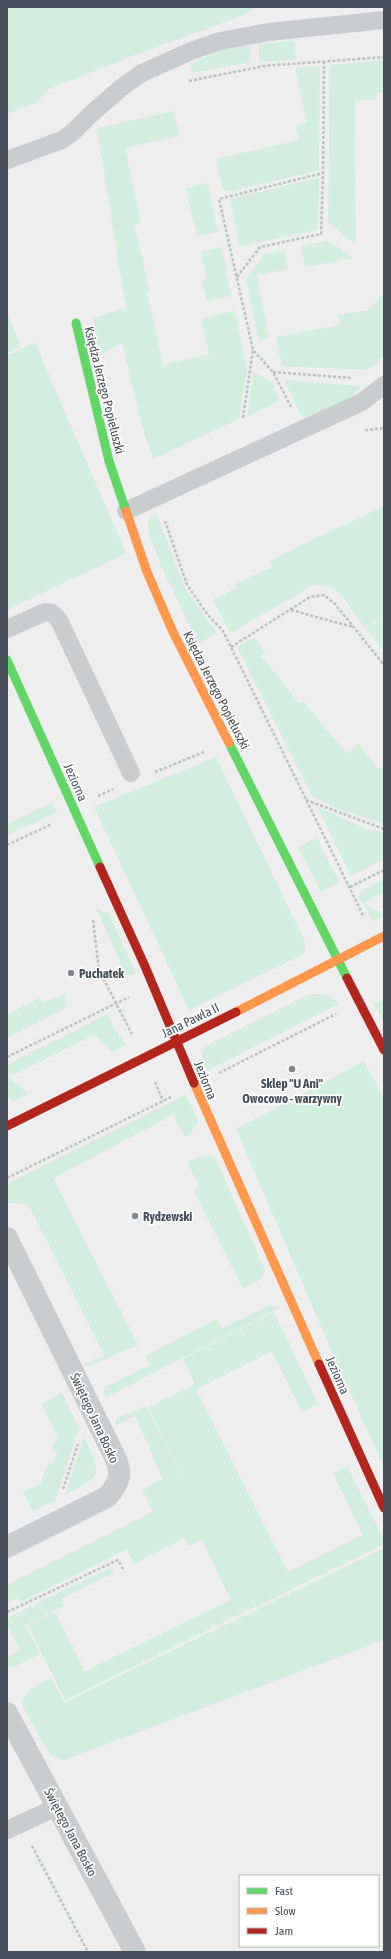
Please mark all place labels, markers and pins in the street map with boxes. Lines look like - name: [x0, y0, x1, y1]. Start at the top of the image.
- place label: Puchatek: [79, 966, 124, 981]
- marker: Puchatek: [66, 968, 76, 978]
- marker: Sklep "U Ani" Owocowo - warzywny: [287, 1064, 297, 1074]
- place label: Sklep "U Ani" Owocowo - warzywny: [242, 1076, 342, 1106]
- place label: Rydzewski: [143, 1209, 192, 1224]
- marker: Rydzewski: [130, 1211, 140, 1221]

